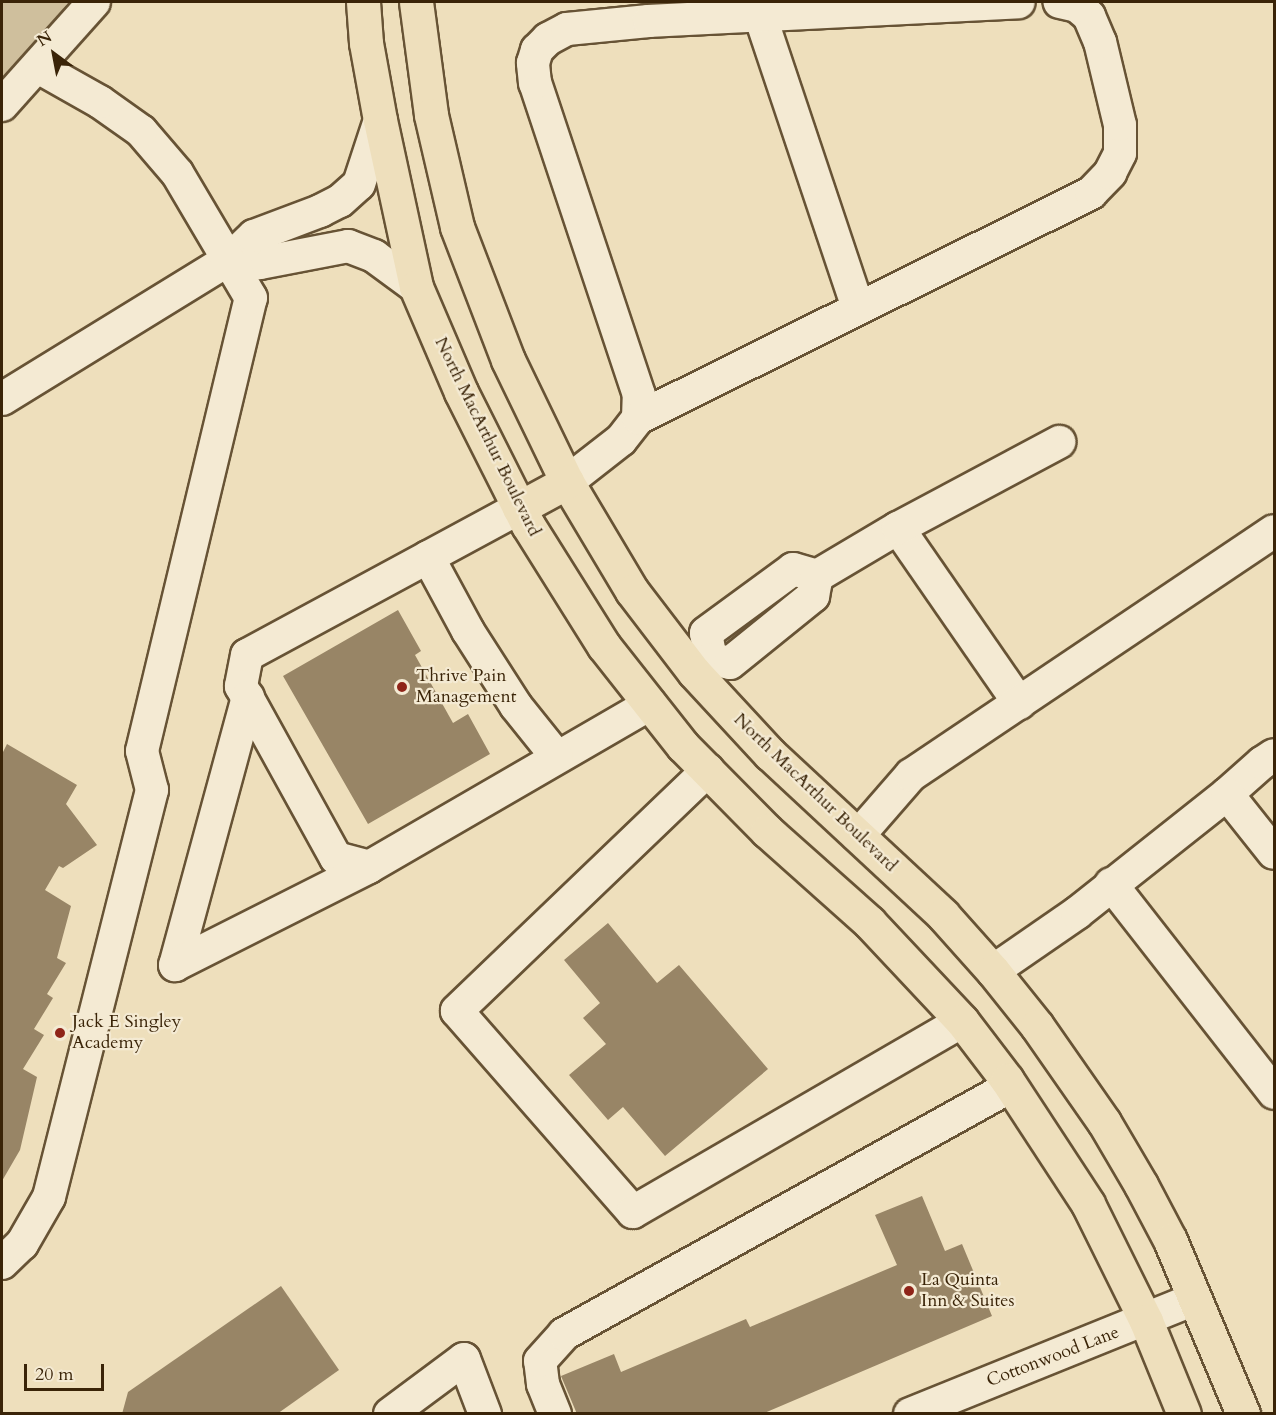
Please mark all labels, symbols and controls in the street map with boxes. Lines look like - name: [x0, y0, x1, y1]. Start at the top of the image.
- north arrow: [24, 24, 84, 84]
- text: N: [33, 26, 56, 52]
- street label: North MacArthur Boulevard: [429, 334, 545, 540]
- place label: Thrive Pain Management: [416, 666, 516, 708]
- marker: Thrive Pain Management: [393, 678, 411, 696]
- street label: North MacArthur Boulevard: [729, 709, 901, 877]
- place label: Jack E Singley Academy: [72, 1012, 181, 1054]
- marker: Jack E Singley Academy: [53, 1026, 67, 1040]
- place label: La Quinta Inn & Suites: [921, 1270, 1014, 1312]
- marker: La Quinta Inn & Suites: [902, 1284, 916, 1298]
- street label: Cottonwood Lane: [984, 1322, 1122, 1392]
- scale bar: [27, 1352, 106, 1390]
- text: 20 m: [35, 1362, 74, 1387]

